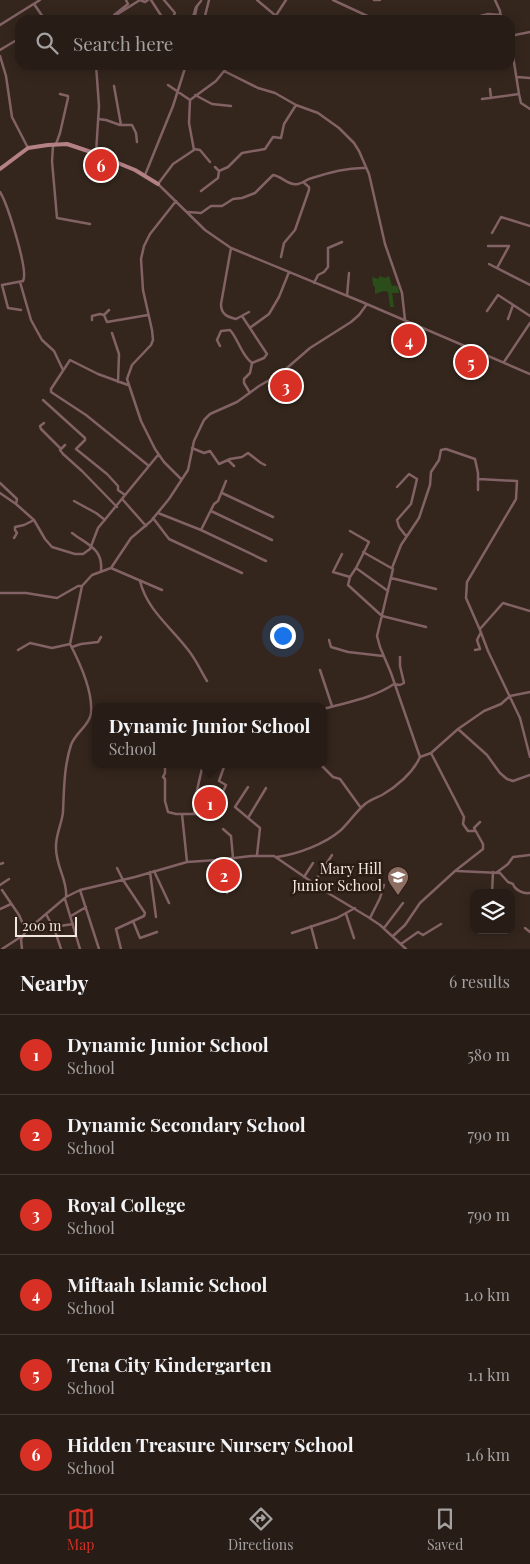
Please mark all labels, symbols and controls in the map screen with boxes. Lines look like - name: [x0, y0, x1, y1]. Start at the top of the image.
- search box: [15, 15, 515, 70]
- icon: search: [33, 29, 61, 57]
- text: Search here: [73, 30, 173, 56]
- pin: 6: [85, 146, 117, 184]
- pin: 4: [393, 321, 425, 359]
- pin: 5: [455, 343, 487, 381]
- pin: 3: [270, 367, 302, 405]
- your location: [270, 623, 296, 649]
- popup: [92, 703, 327, 768]
- text: Dynamic Junior School: [109, 712, 310, 738]
- text: School: [109, 738, 156, 759]
- pin: 1: [194, 784, 226, 822]
- pin: 2: [208, 856, 240, 894]
- place label: Mary Hill Junior School: [291, 858, 382, 895]
- school or university icon: Mary Hill Junior School: [386, 865, 410, 896]
- map controls: [470, 889, 515, 934]
- button: layers: [470, 889, 515, 934]
- scale bar: [15, 914, 78, 937]
- text: 200 m: [22, 916, 61, 935]
- text: Nearby: [20, 968, 89, 996]
- text: 6 results: [449, 971, 510, 992]
- text: Dynamic Junior School: [67, 1031, 269, 1057]
- text: 1: [33, 1044, 39, 1065]
- text: 580 m: [467, 1044, 510, 1065]
- text: School: [67, 1057, 115, 1078]
- text: Dynamic Secondary School: [67, 1111, 306, 1137]
- text: 2: [32, 1124, 40, 1145]
- text: 790 m: [468, 1124, 510, 1145]
- text: School: [67, 1137, 115, 1158]
- text: Royal College: [67, 1191, 186, 1217]
- text: 3: [32, 1204, 40, 1225]
- text: 790 m: [468, 1204, 510, 1225]
- text: School: [67, 1217, 115, 1238]
- text: Miftaah Islamic School: [67, 1271, 268, 1297]
- text: 4: [32, 1284, 40, 1305]
- text: 1.0 km: [464, 1284, 510, 1305]
- text: School: [67, 1297, 115, 1318]
- text: Tena City Kindergarten: [67, 1351, 272, 1377]
- text: 5: [32, 1364, 40, 1385]
- text: 1.1 km: [468, 1364, 510, 1385]
- text: School: [67, 1377, 115, 1398]
- text: Hidden Treasure Nursery School: [67, 1431, 354, 1457]
- text: 6: [32, 1444, 40, 1465]
- text: 1.6 km: [465, 1444, 510, 1465]
- text: School: [67, 1457, 115, 1478]
- tab: Map: [67, 1505, 95, 1554]
- tab: Directions: [228, 1505, 294, 1554]
- tab: Saved: [427, 1505, 463, 1554]

